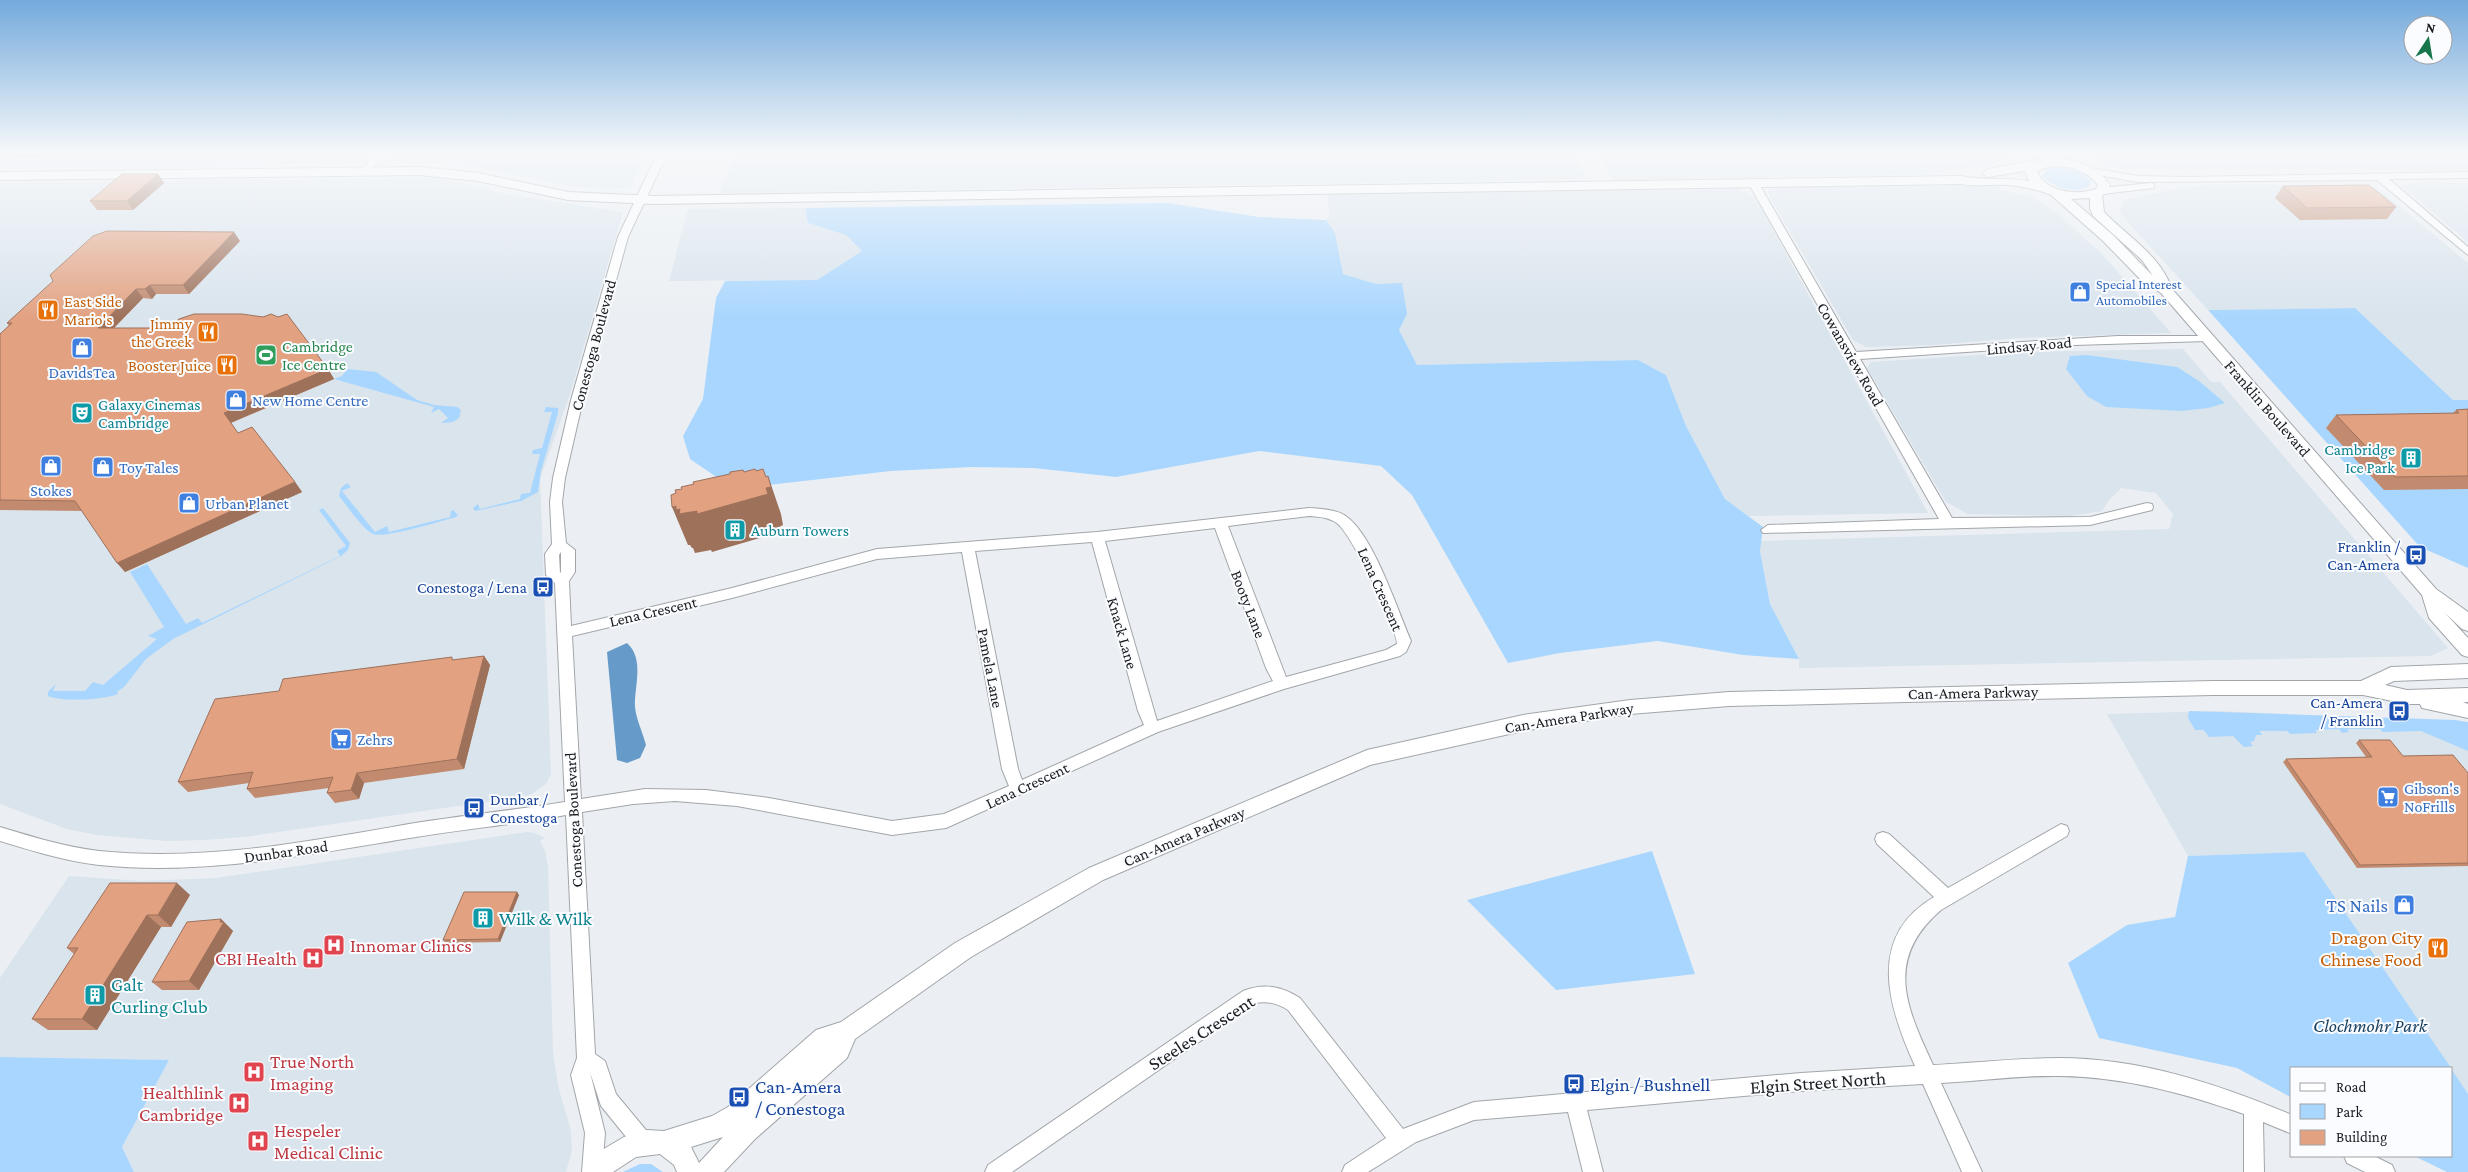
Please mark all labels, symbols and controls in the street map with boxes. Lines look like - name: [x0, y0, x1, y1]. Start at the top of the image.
- north arrow: [2403, 15, 2453, 65]
- text: N: [2424, 18, 2437, 36]
- place label: Special Interest Automobiles: [2096, 276, 2182, 308]
- street label: Conestoga Boulevard: [568, 277, 620, 413]
- shop icon: Special Interest Automobiles: [2068, 280, 2092, 304]
- place label: East Side Mario's: [64, 293, 122, 328]
- restaurant icon: East Side Mario's: [36, 298, 60, 322]
- street label: Cowansview Road: [1814, 299, 1887, 410]
- place label: Jimmy the Greek: [131, 315, 193, 350]
- restaurant icon: Jimmy the Greek: [196, 320, 220, 344]
- street label: Lindsay Road: [1986, 333, 2073, 359]
- shop icon: DavidsTea: [70, 336, 94, 360]
- place label: Cambridge Ice Centre: [282, 338, 353, 373]
- sports icon: Cambridge Ice Centre: [254, 343, 278, 367]
- restaurant icon: Booster Juice: [215, 353, 239, 377]
- place label: Booster Juice: [128, 357, 211, 375]
- street label: Franklin Boulevard: [2221, 357, 2314, 460]
- place label: DavidsTea: [49, 364, 116, 381]
- shop icon: New Home Centre: [224, 388, 248, 412]
- place label: New Home Centre: [252, 392, 368, 409]
- place label: Galaxy Cinemas Cambridge: [98, 396, 201, 432]
- theatre icon: Galaxy Cinemas Cambridge: [70, 401, 94, 425]
- place label: Cambridge Ice Park: [2324, 441, 2395, 476]
- building icon: Cambridge Ice Park: [2399, 446, 2423, 470]
- shop icon: Stokes: [39, 454, 63, 478]
- shop icon: Toy Tales: [91, 455, 115, 479]
- place label: Toy Tales: [119, 459, 178, 477]
- place label: Stokes: [30, 482, 72, 499]
- shop icon: Urban Planet: [177, 491, 201, 515]
- place label: Urban Planet: [205, 495, 289, 512]
- building icon: Auburn Towers: [723, 518, 747, 542]
- place label: Auburn Towers: [751, 522, 849, 539]
- place label: Franklin / Can-Amera: [2327, 538, 2401, 573]
- bus stop icon: Franklin / Can-Amera: [2404, 543, 2428, 567]
- street label: Lena Crescent: [1355, 545, 1407, 634]
- street label: Booty Lane: [1227, 568, 1269, 641]
- bus stop icon: Conestoga / Lena: [531, 575, 555, 599]
- place label: Conestoga / Lena: [417, 579, 528, 597]
- street label: Lena Crescent: [608, 593, 699, 630]
- street label: Knack Lane: [1104, 596, 1141, 671]
- street label: Pamela Lane: [974, 627, 1007, 709]
- street label: Can-Amera Parkway: [1908, 683, 2039, 703]
- place label: Can-Amera / Franklin: [2310, 694, 2384, 729]
- street label: Can-Amera Parkway: [1503, 699, 1636, 737]
- bus stop icon: Can-Amera / Franklin: [2387, 699, 2411, 723]
- supermarket icon: Zehrs: [329, 727, 353, 751]
- place label: Zehrs: [357, 731, 393, 748]
- street label: Conestoga Boulevard: [561, 751, 587, 888]
- street label: Lena Crescent: [983, 759, 1072, 812]
- place label: Gibson's NoFrills: [2404, 780, 2459, 815]
- supermarket icon: Gibson's NoFrills: [2376, 785, 2400, 809]
- place label: Dunbar / Conestoga: [490, 791, 558, 827]
- bus stop icon: Dunbar / Conestoga: [462, 796, 486, 820]
- street label: Can-Amera Parkway: [1121, 803, 1249, 871]
- street label: Dunbar Road: [243, 837, 330, 866]
- shop icon: TS Nails: [2392, 893, 2416, 917]
- place label: TS Nails: [2327, 895, 2388, 916]
- building icon: Wilk & Wilk: [471, 906, 495, 930]
- place label: Wilk & Wilk: [499, 908, 593, 929]
- place label: Dragon City Chinese Food: [2320, 927, 2422, 970]
- hospital icon: Innomar Clinics: [322, 933, 346, 957]
- place label: Innomar Clinics: [350, 935, 472, 956]
- restaurant icon: Dragon City Chinese Food: [2426, 936, 2450, 960]
- hospital icon: CBI Health: [301, 946, 325, 970]
- place label: CBI Health: [215, 948, 297, 969]
- place label: Galt Curling Club: [111, 974, 208, 1017]
- building icon: Galt Curling Club: [83, 983, 107, 1007]
- street label: Steeles Crescent: [1144, 990, 1259, 1074]
- park label: Clochmohr Park: [2313, 1015, 2428, 1036]
- place label: True North Imaging: [270, 1051, 354, 1094]
- hospital icon: True North Imaging: [242, 1060, 266, 1084]
- street label: Elgin Street North: [1749, 1067, 1887, 1098]
- legend: [2290, 1067, 2453, 1157]
- bus stop icon: Elgin / Bushnell: [1562, 1072, 1586, 1096]
- place label: Elgin / Bushnell: [1590, 1074, 1710, 1095]
- place label: Can-Amera / Conestoga: [755, 1076, 846, 1119]
- text: Road: [2336, 1079, 2367, 1095]
- place label: Healthlink Cambridge: [139, 1082, 224, 1125]
- bus stop icon: Can-Amera / Conestoga: [727, 1085, 751, 1109]
- hospital icon: Healthlink Cambridge: [227, 1091, 251, 1115]
- text: Park: [2336, 1104, 2363, 1120]
- place label: Hespeler Medical Clinic: [274, 1120, 383, 1163]
- hospital icon: Hespeler Medical Clinic: [246, 1129, 270, 1153]
- text: Building: [2336, 1129, 2387, 1146]

